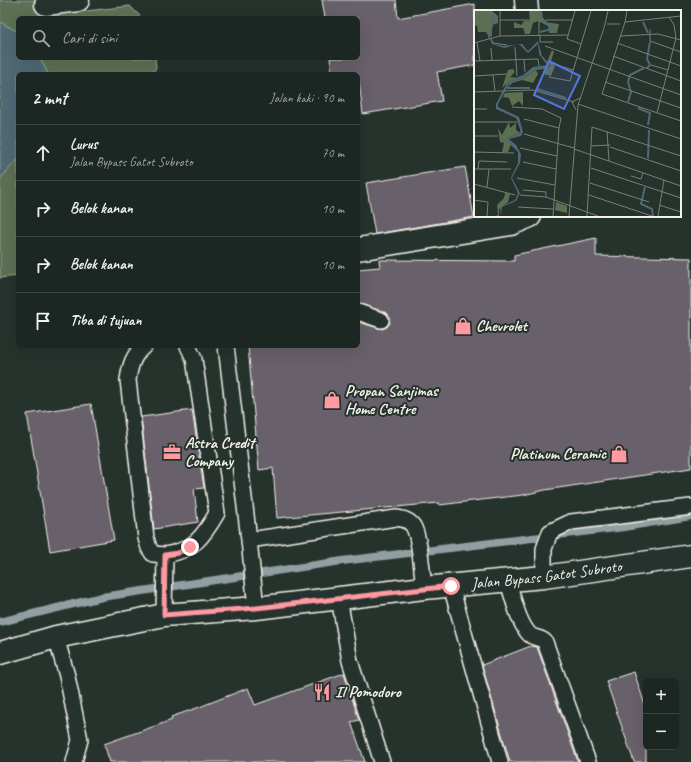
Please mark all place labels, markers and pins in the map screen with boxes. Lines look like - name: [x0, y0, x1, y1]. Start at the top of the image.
- shop icon: Chevrolet: [453, 316, 473, 336]
- place label: Chevrolet: [476, 316, 529, 336]
- place label: Propan Sanjimas Home Centre: [345, 381, 439, 419]
- shop icon: Propan Sanjimas Home Centre: [322, 390, 342, 410]
- place label: Astra Credit Company: [185, 433, 257, 471]
- office icon: Astra Credit Company: [162, 442, 182, 462]
- place label: Platinum Ceramic: [510, 444, 607, 464]
- shop icon: Platinum Ceramic: [609, 444, 629, 464]
- restaurant icon: Il Pomodoro: [312, 682, 332, 702]
- place label: Il Pomodoro: [335, 682, 402, 702]

